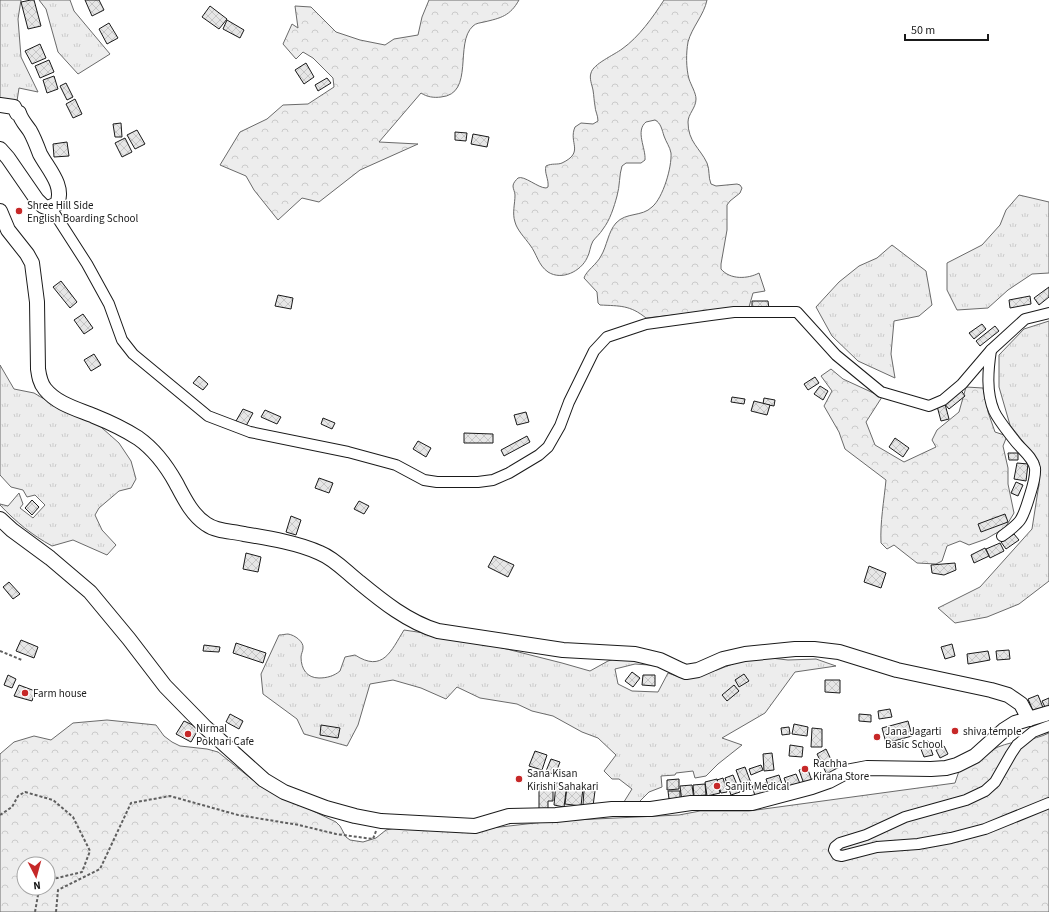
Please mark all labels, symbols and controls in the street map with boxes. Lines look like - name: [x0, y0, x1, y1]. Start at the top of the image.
- scale bar: [905, 16, 988, 42]
- text: 50 m: [911, 22, 935, 39]
- place label: Shree Hill Side English Boarding School: [27, 198, 139, 226]
- marker: Shree Hill Side English Boarding School: [14, 206, 24, 216]
- place label: Farm house: [33, 686, 87, 701]
- marker: Farm house: [20, 688, 30, 698]
- place label: Nirmal Pokhari Cafe: [196, 721, 255, 749]
- place label: Jana Jagarti Basic School: [885, 724, 943, 752]
- place label: shiva temple: [963, 724, 1022, 739]
- marker: shiva temple: [950, 726, 960, 736]
- marker: Nirmal Pokhari Cafe: [183, 729, 193, 739]
- marker: Jana Jagarti Basic School: [872, 732, 882, 742]
- place label: Rachha Kirana Store: [813, 756, 870, 784]
- marker: Rachha Kirana Store: [800, 764, 810, 774]
- place label: Sana Kisan Kirishi Sahakari: [527, 766, 598, 794]
- marker: Sana Kisan Kirishi Sahakari: [514, 774, 524, 784]
- place label: Sanjit Medical: [725, 779, 789, 794]
- marker: Sanjit Medical: [712, 781, 722, 791]
- north arrow: [16, 856, 56, 896]
- text: N: [33, 878, 41, 893]

